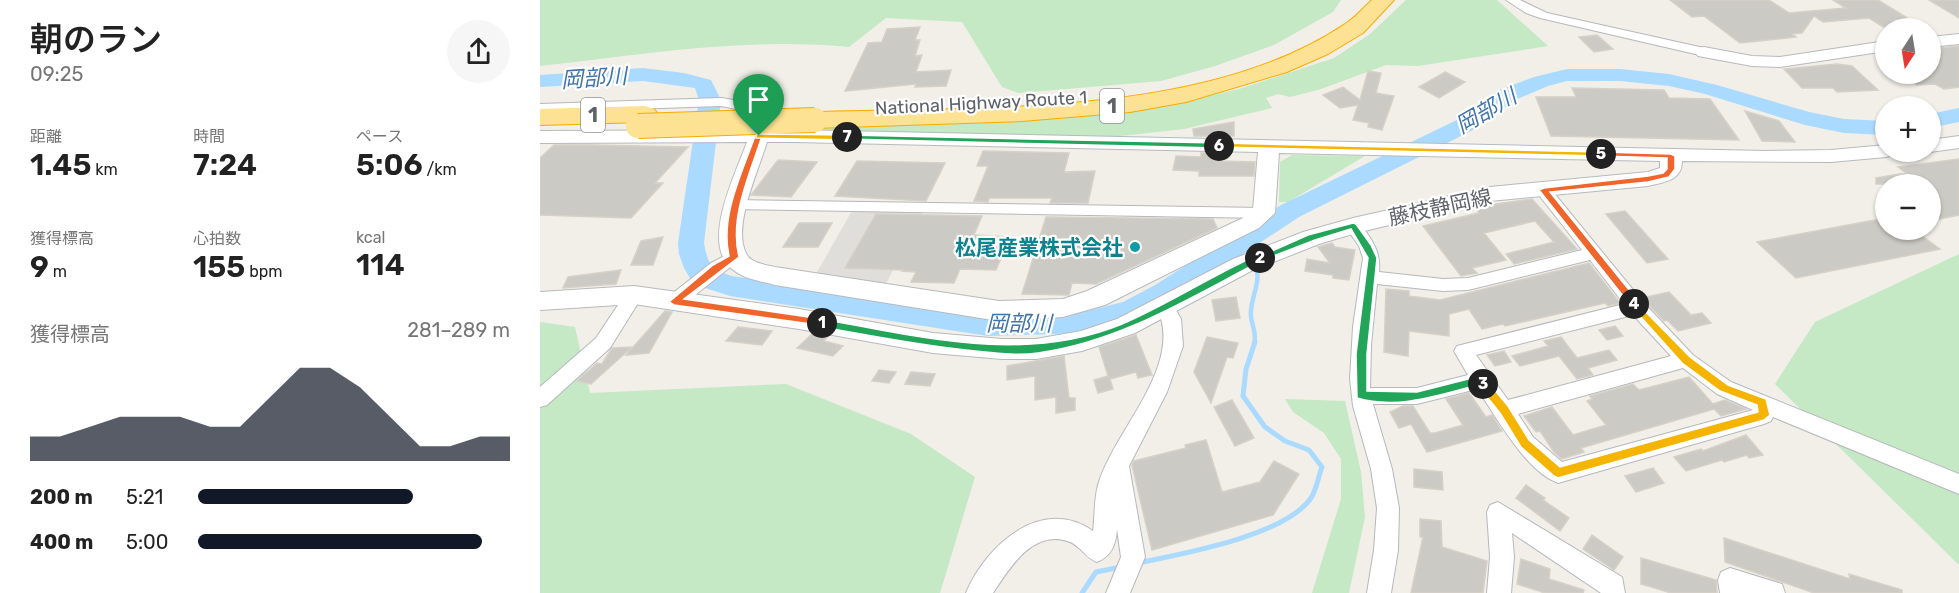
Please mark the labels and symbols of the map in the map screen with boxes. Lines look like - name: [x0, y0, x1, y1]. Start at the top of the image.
- north arrow: [1875, 18, 1941, 84]
- water label: 岡部川: [560, 62, 630, 94]
- pin: [733, 74, 784, 136]
- water label: 岡部川: [1451, 82, 1523, 139]
- street label: National Highway Route 1: [874, 86, 1088, 120]
- road number: 1: [1100, 89, 1124, 123]
- road number: 1: [581, 98, 605, 132]
- pin: 7: [832, 122, 862, 152]
- pin: 6: [1204, 131, 1234, 161]
- pin: 5: [1586, 139, 1616, 169]
- street label: 藤枝静岡線: [1386, 184, 1494, 230]
- place label: 松尾産業株式会社: [955, 235, 1123, 260]
- marker: 松尾産業株式会社: [1128, 240, 1142, 254]
- pin: 2: [1245, 243, 1275, 273]
- pin: 4: [1619, 289, 1649, 319]
- pin: 1: [807, 308, 837, 338]
- water label: 岡部川: [986, 310, 1054, 337]
- pin: 3: [1468, 369, 1498, 399]

